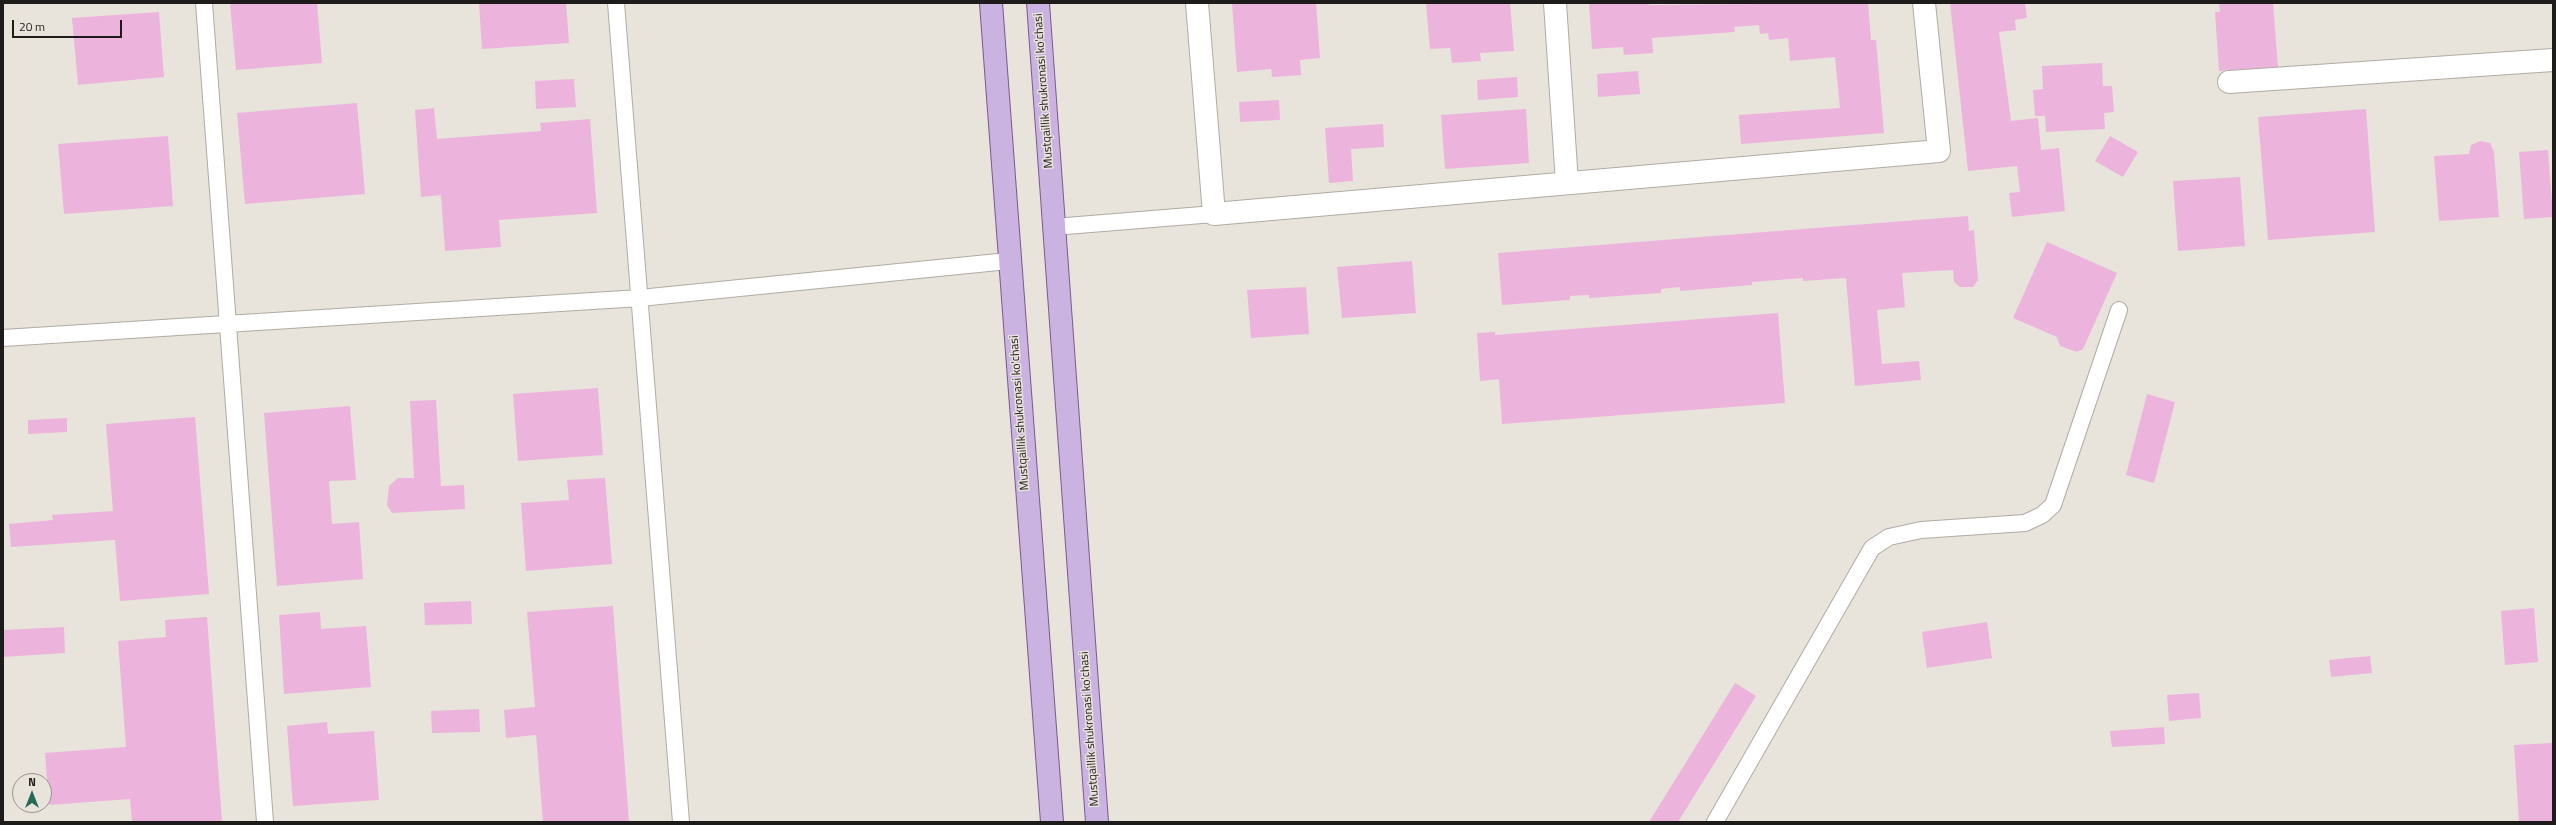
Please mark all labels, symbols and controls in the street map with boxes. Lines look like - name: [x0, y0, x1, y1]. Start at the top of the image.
- scale bar: [14, 12, 124, 38]
- street label: Mustqaillik shukronasi ko'chasi: [1031, 13, 1057, 169]
- text: 20 m: [19, 17, 45, 36]
- street label: Mustqaillik shukronasi ko'chasi: [1007, 335, 1033, 491]
- street label: Mustqaillik shukronasi ko'chasi: [1077, 651, 1103, 807]
- north arrow: [12, 773, 52, 813]
- text: N: [28, 774, 36, 790]

